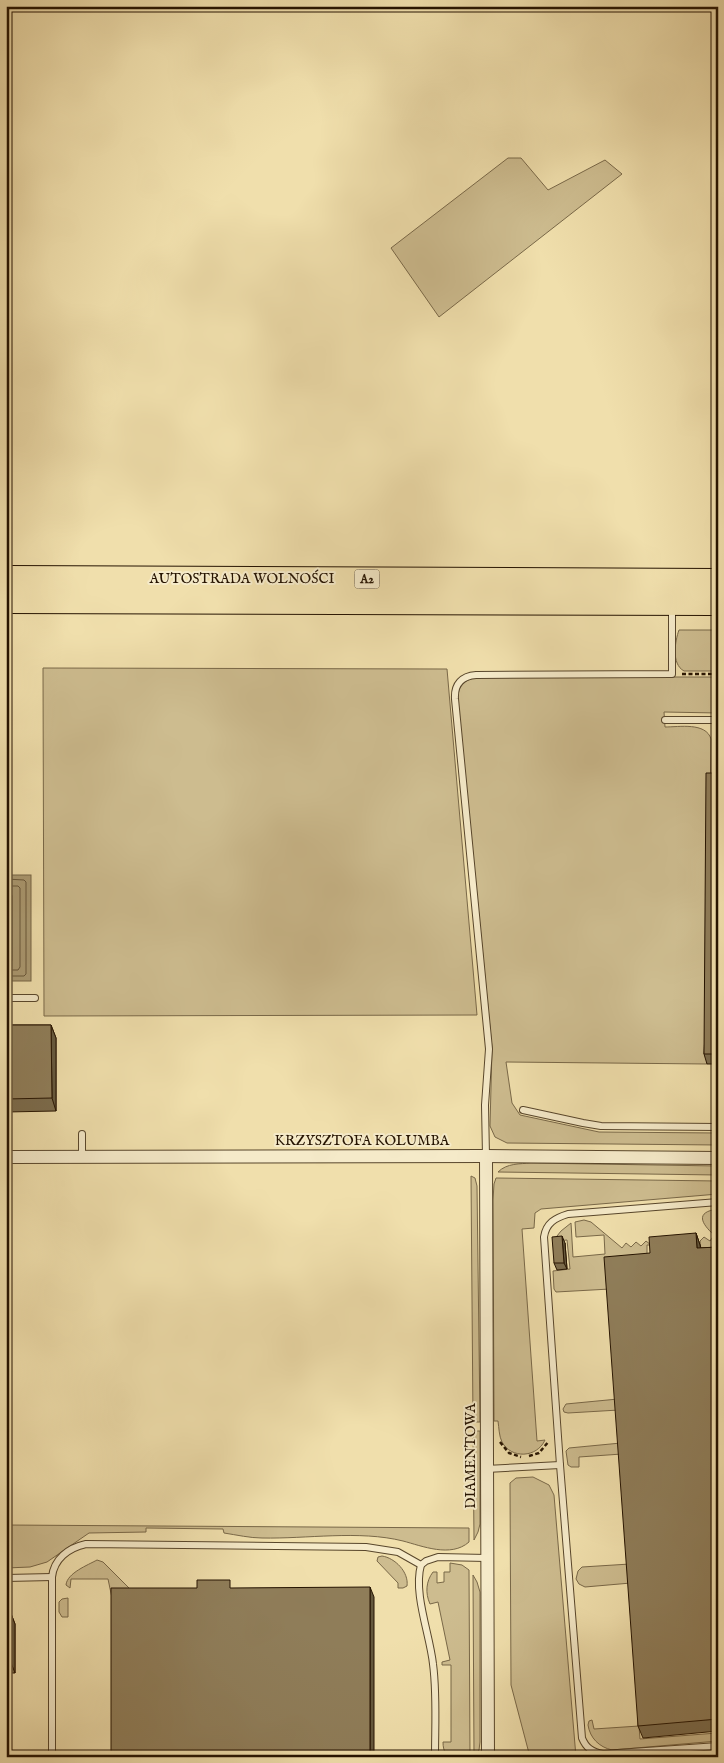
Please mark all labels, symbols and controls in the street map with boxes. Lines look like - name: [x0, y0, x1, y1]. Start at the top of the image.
- street label: AUTOSTRADA WOLNOŚCI: [149, 569, 334, 588]
- road number: A2: [354, 570, 380, 588]
- street label: KRZYSZTOFA KOLUMBA: [275, 1132, 450, 1150]
- street label: DIAMENTOWA: [462, 1403, 480, 1509]

